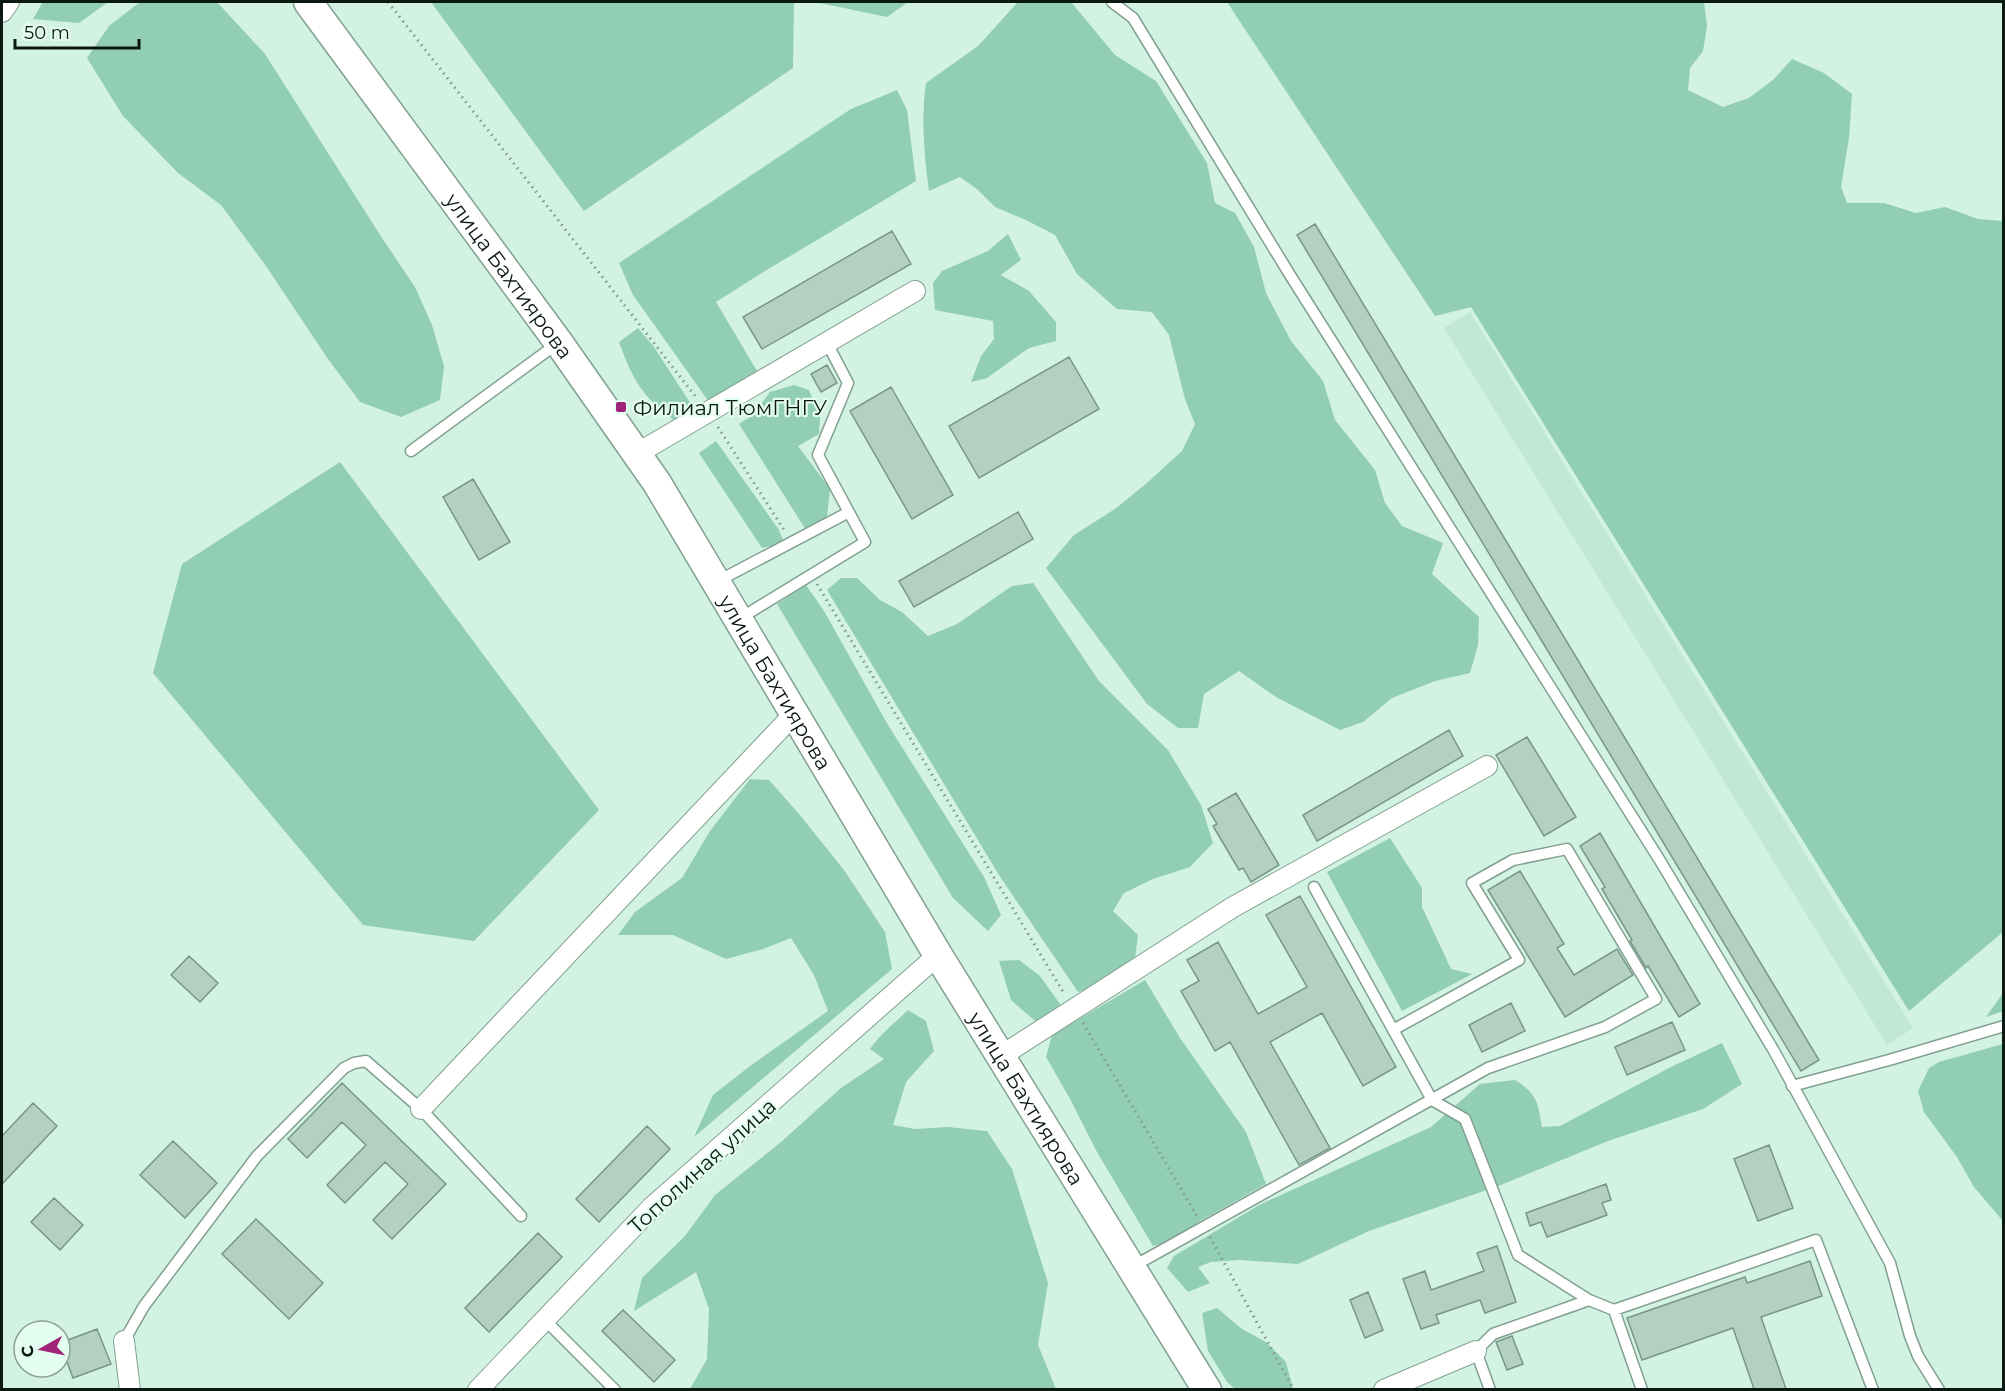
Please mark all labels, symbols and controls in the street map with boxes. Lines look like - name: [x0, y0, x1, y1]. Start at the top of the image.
- scale bar: [15, 12, 140, 50]
- text: 50 m: [24, 22, 70, 44]
- street label: улица Бахтиярова: [440, 187, 579, 363]
- place label: Филиал ТюмГНГУ: [633, 395, 828, 420]
- marker: Филиал ТюмГНГУ: [614, 400, 628, 414]
- street label: улица Бахтиярова: [713, 589, 837, 774]
- street label: улица Бахтиярова: [963, 1006, 1090, 1190]
- street label: Тополиная улица: [623, 1093, 781, 1239]
- north arrow: [12, 1319, 72, 1379]
- text: С: [17, 1344, 38, 1358]

